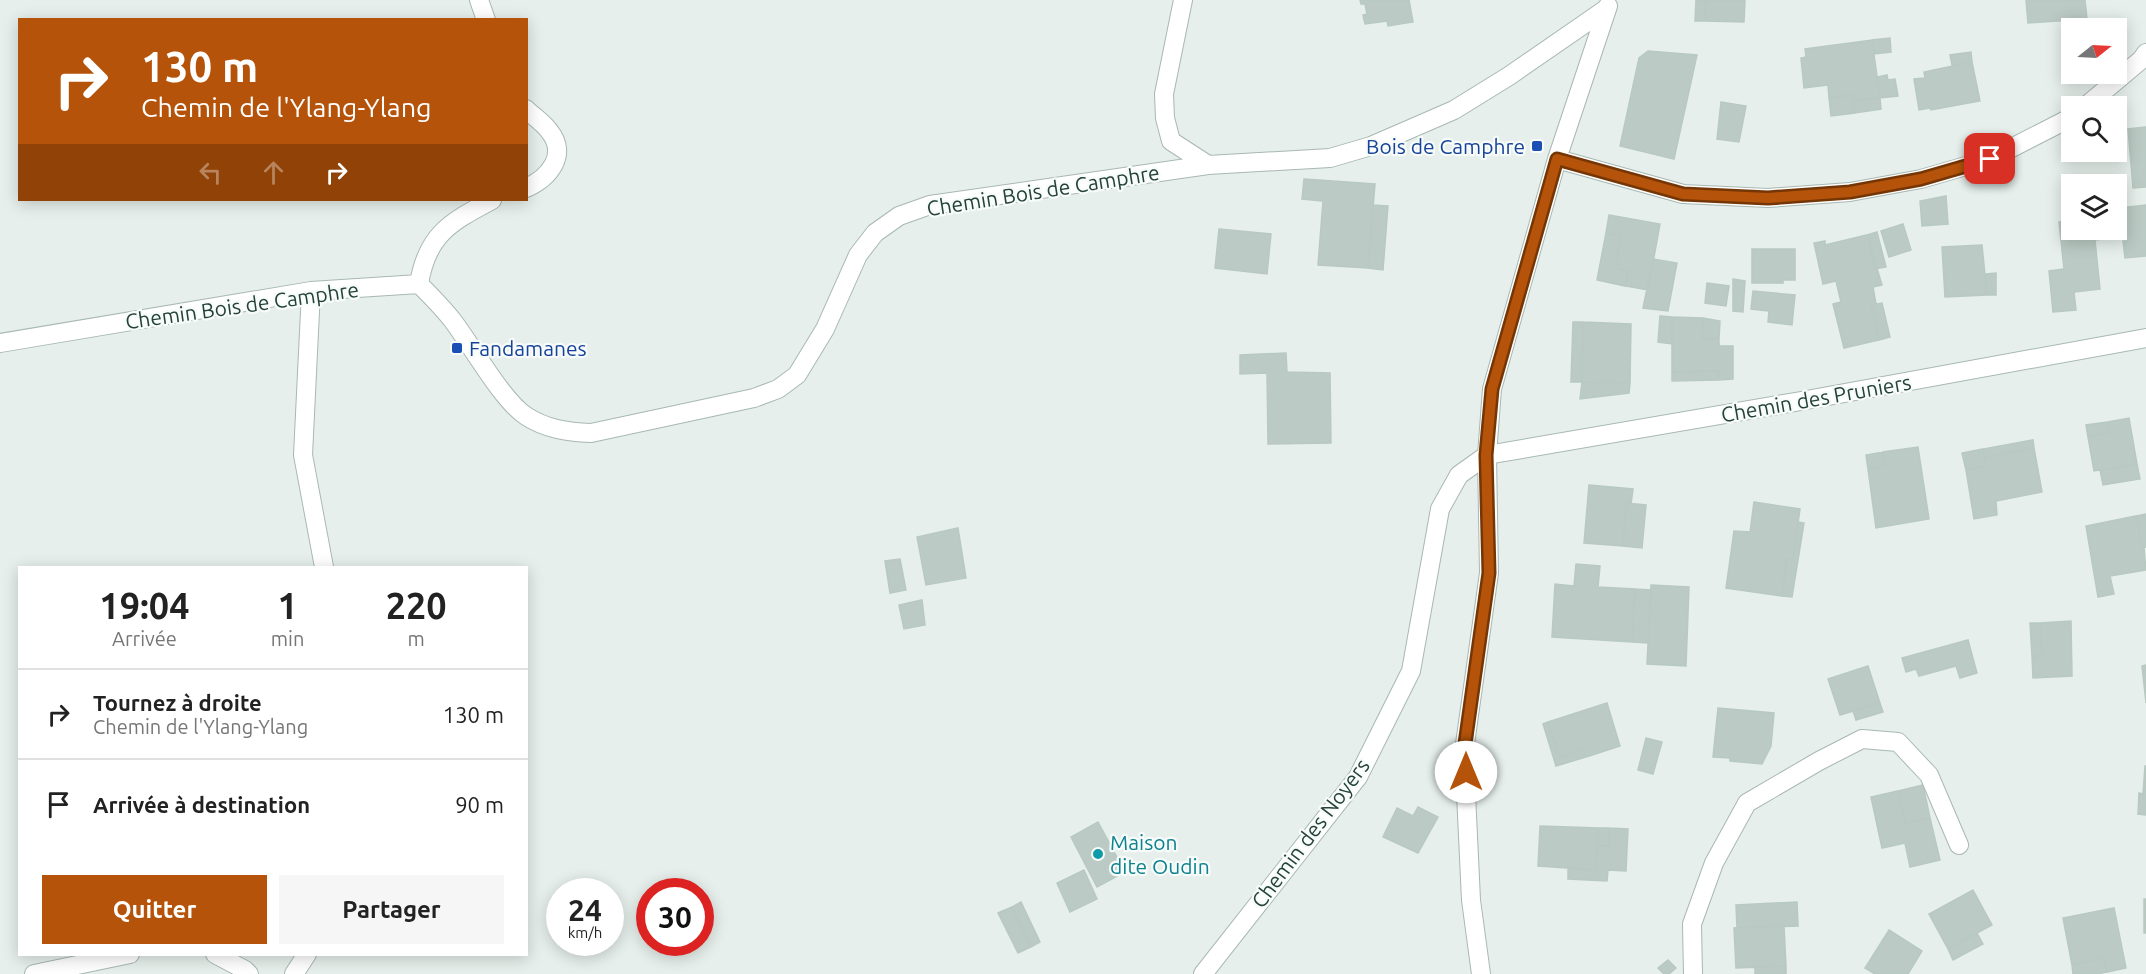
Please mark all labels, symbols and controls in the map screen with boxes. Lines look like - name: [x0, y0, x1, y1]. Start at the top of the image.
- north arrow: [2061, 18, 2127, 84]
- map controls: [2061, 18, 2127, 240]
- icon: right: [42, 42, 120, 120]
- text: 130 m: [141, 43, 258, 90]
- text: Chemin de l'Ylang-Ylang: [141, 92, 432, 122]
- button: search: [2061, 96, 2127, 162]
- pin: [1964, 133, 2015, 184]
- place label: Bois de Camphre: [1366, 134, 1525, 158]
- marker: Bois de Camphre: [1530, 139, 1544, 153]
- icon: arrive: [1973, 142, 2006, 175]
- icon: left: [194, 156, 227, 189]
- icon: ahead: [257, 156, 290, 189]
- icon: right: [320, 156, 353, 189]
- street label: Chemin Bois de Camphre: [925, 160, 1161, 220]
- button: layers: [2061, 174, 2127, 240]
- street label: Chemin Bois de Camphre: [124, 277, 360, 333]
- place label: Fandamanes: [469, 336, 587, 360]
- marker: Fandamanes: [450, 341, 464, 355]
- street label: Chemin des Pruniers: [1719, 369, 1913, 427]
- text: 19:04: [99, 585, 189, 626]
- text: 1: [277, 585, 298, 626]
- text: 220: [386, 585, 447, 626]
- text: Arrivée: [112, 627, 177, 650]
- text: min: [271, 627, 304, 650]
- text: m: [408, 627, 425, 650]
- text: Tournez à droite: [93, 690, 262, 715]
- icon: right: [42, 698, 75, 731]
- text: 130 m: [443, 702, 504, 727]
- text: Chemin de l'Ylang-Ylang: [93, 715, 308, 738]
- position arrow: [1434, 740, 1498, 804]
- street label: Chemin des Noyers: [1246, 754, 1374, 912]
- icon: arrive: [42, 788, 75, 821]
- text: Arrivée à destination: [93, 792, 310, 817]
- text: 90 m: [455, 792, 504, 817]
- place label: Maison dite Oudin: [1110, 830, 1210, 878]
- marker: Maison dite Oudin: [1091, 847, 1105, 861]
- button: Quitter: [42, 875, 267, 944]
- button: Partager: [279, 875, 504, 944]
- speed limit sign: 30: [636, 878, 714, 956]
- text: 24: [568, 893, 602, 927]
- text: km/h: [568, 924, 602, 941]

